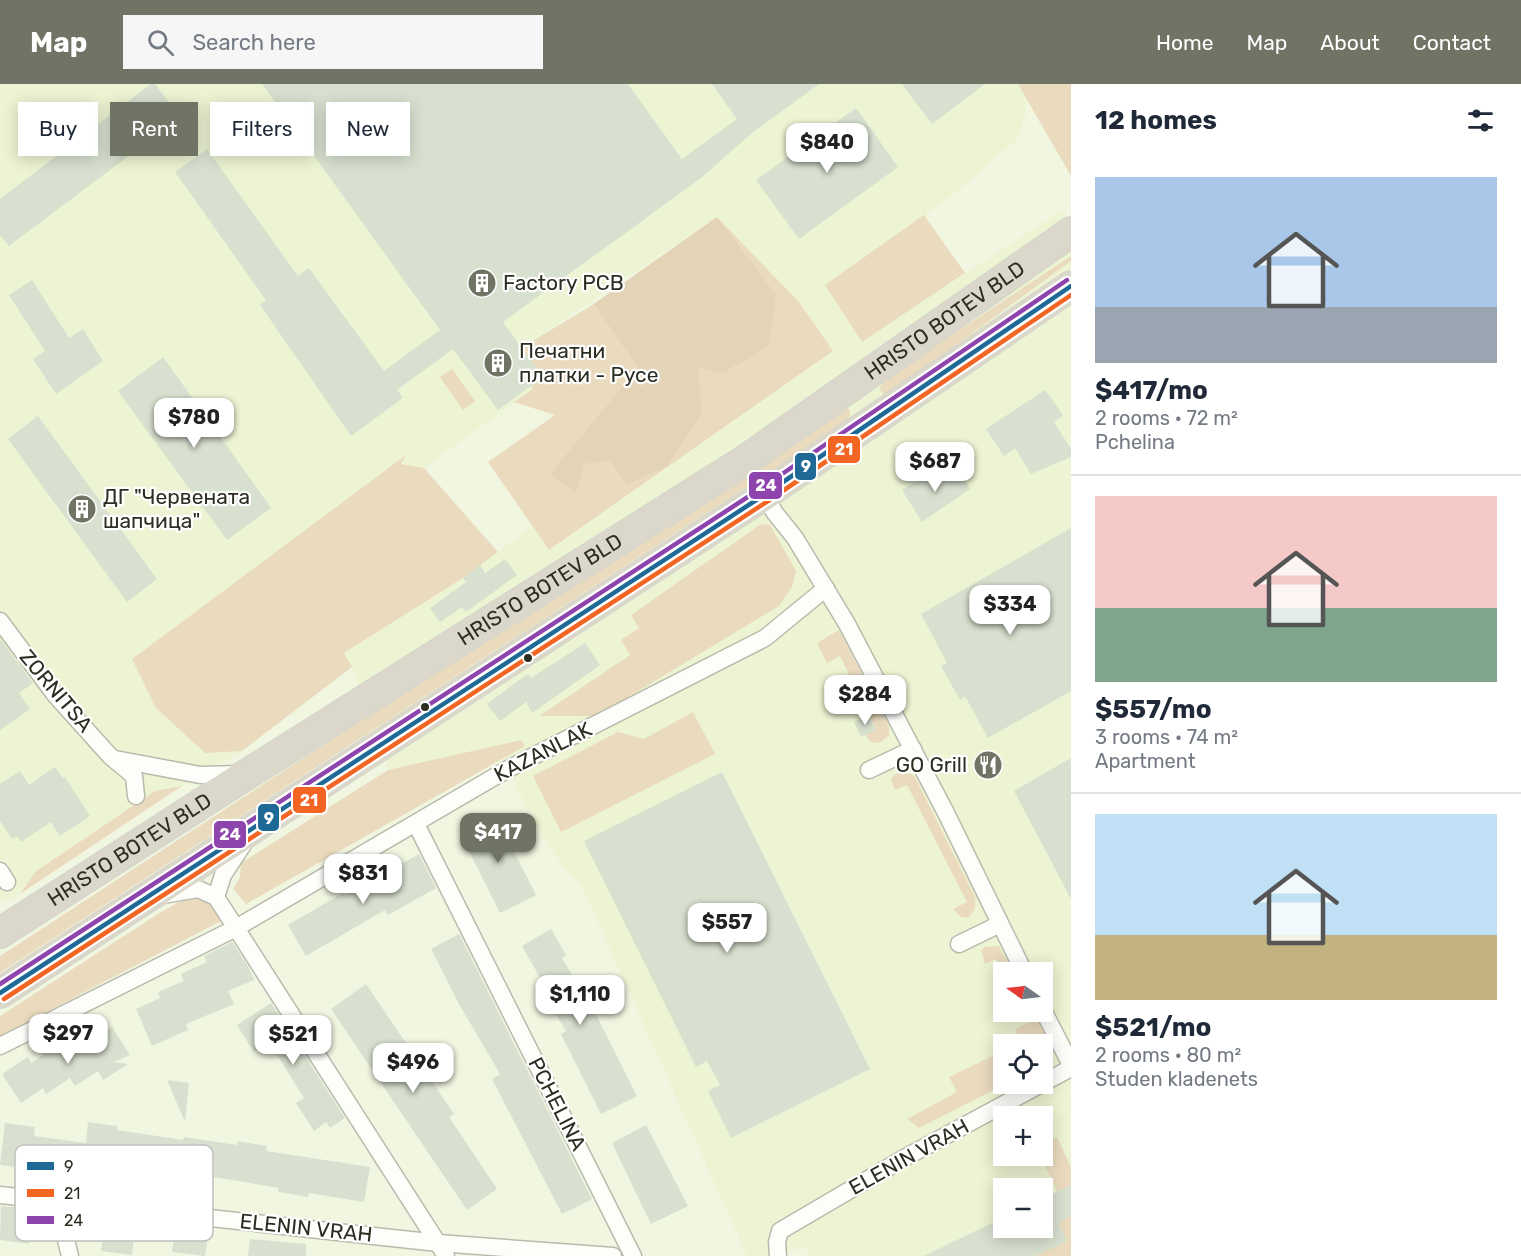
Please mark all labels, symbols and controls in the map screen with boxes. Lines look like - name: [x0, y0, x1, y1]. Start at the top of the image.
- search box: [123, 15, 543, 69]
- text: Map: [30, 26, 87, 59]
- icon: search: [144, 26, 177, 59]
- text: Search here: [192, 29, 316, 56]
- text: Home: [1156, 30, 1213, 55]
- text: Map: [1246, 30, 1287, 55]
- text: About: [1320, 30, 1380, 55]
- text: Contact: [1413, 30, 1491, 55]
- chip: Buy: [18, 102, 98, 156]
- chip: Rent: [110, 102, 198, 156]
- chip: Filters: [210, 102, 314, 156]
- chip: New: [326, 102, 410, 156]
- icon: filters: [1464, 104, 1497, 137]
- text: 12 homes: [1095, 105, 1217, 136]
- pin: $840: [791, 123, 863, 174]
- text: $840: [800, 130, 854, 154]
- icon: home: [1242, 216, 1350, 324]
- street label: HRISTO BOTEV BLD: [859, 255, 1029, 385]
- building icon: Factory PCB: [466, 267, 498, 299]
- place label: Factory PCB: [503, 270, 624, 295]
- place label: Печатни платки - Русе: [519, 338, 658, 387]
- building icon: Печатни платки - Русе: [482, 347, 514, 379]
- text: $417/mo: [1095, 375, 1208, 406]
- pin: $780: [158, 398, 230, 449]
- text: $780: [168, 405, 220, 429]
- text: 2 rooms · 72 m²: [1095, 406, 1238, 430]
- text: Pchelina: [1095, 430, 1175, 454]
- line badge: 21: [827, 435, 861, 464]
- text: 21: [835, 440, 853, 459]
- pin: $687: [899, 442, 971, 493]
- text: $687: [909, 449, 961, 473]
- line badge: 9: [794, 452, 817, 481]
- text: 9: [801, 457, 811, 476]
- line badge: 24: [748, 471, 783, 500]
- text: 24: [755, 476, 777, 495]
- place label: ДГ "Червената шапчица": [103, 484, 250, 533]
- building icon: ДГ "Червената шапчица": [66, 493, 98, 525]
- street label: HRISTO BOTEV BLD: [453, 528, 627, 650]
- icon: home: [1242, 535, 1350, 643]
- pin: $334: [974, 585, 1046, 636]
- text: $334: [983, 592, 1037, 616]
- street label: ZORNITSA: [15, 644, 98, 737]
- unlabelled marker: [522, 652, 534, 664]
- pin: $284: [829, 675, 901, 726]
- text: $284: [838, 682, 892, 706]
- text: $557/mo: [1095, 694, 1212, 725]
- unlabelled marker: [419, 701, 431, 713]
- street label: KAZANLAK: [490, 716, 596, 787]
- text: 3 rooms · 74 m²: [1095, 725, 1238, 749]
- restaurant icon: GO Grill: [972, 749, 1004, 781]
- text: Apartment: [1095, 749, 1196, 773]
- place label: GO Grill: [896, 752, 967, 777]
- line badge: 21: [292, 786, 327, 814]
- street label: HRISTO BOTEV BLD: [43, 787, 216, 911]
- text: 21: [300, 791, 318, 810]
- line badge: 9: [257, 803, 280, 832]
- text: 9: [264, 809, 274, 828]
- pin: $417: [462, 813, 534, 864]
- line badge: 24: [213, 820, 247, 849]
- text: $417: [474, 820, 522, 844]
- text: 24: [219, 825, 241, 844]
- icon: home: [1242, 853, 1350, 961]
- pin: $831: [327, 854, 399, 905]
- text: $831: [338, 861, 388, 885]
- pin: $557: [691, 903, 763, 954]
- text: $557: [702, 910, 752, 934]
- north arrow: [993, 962, 1053, 1022]
- map controls: [993, 962, 1053, 1238]
- pin: $1,110: [531, 975, 629, 1026]
- text: $1,110: [549, 982, 611, 1006]
- text: $521/mo: [1095, 1012, 1211, 1043]
- pin: $297: [32, 1014, 104, 1065]
- pin: $521: [257, 1015, 329, 1066]
- text: $297: [43, 1021, 93, 1045]
- text: $521: [268, 1022, 318, 1046]
- button: locate: [993, 1034, 1053, 1094]
- pin: $496: [377, 1043, 449, 1094]
- text: 2 rooms · 80 m²: [1095, 1043, 1241, 1067]
- text: $496: [387, 1050, 439, 1074]
- street label: PCHELINA: [523, 1053, 592, 1155]
- text: Studen kladenets: [1095, 1067, 1258, 1091]
- button: +: [993, 1106, 1053, 1166]
- street label: ELENIN VRAH: [844, 1113, 973, 1200]
- legend: [15, 1145, 213, 1241]
- text: 9: [64, 1157, 74, 1176]
- button: −: [993, 1178, 1053, 1238]
- text: 21: [64, 1184, 80, 1203]
- street label: ELENIN VRAH: [238, 1208, 374, 1247]
- text: 24: [64, 1211, 83, 1230]

